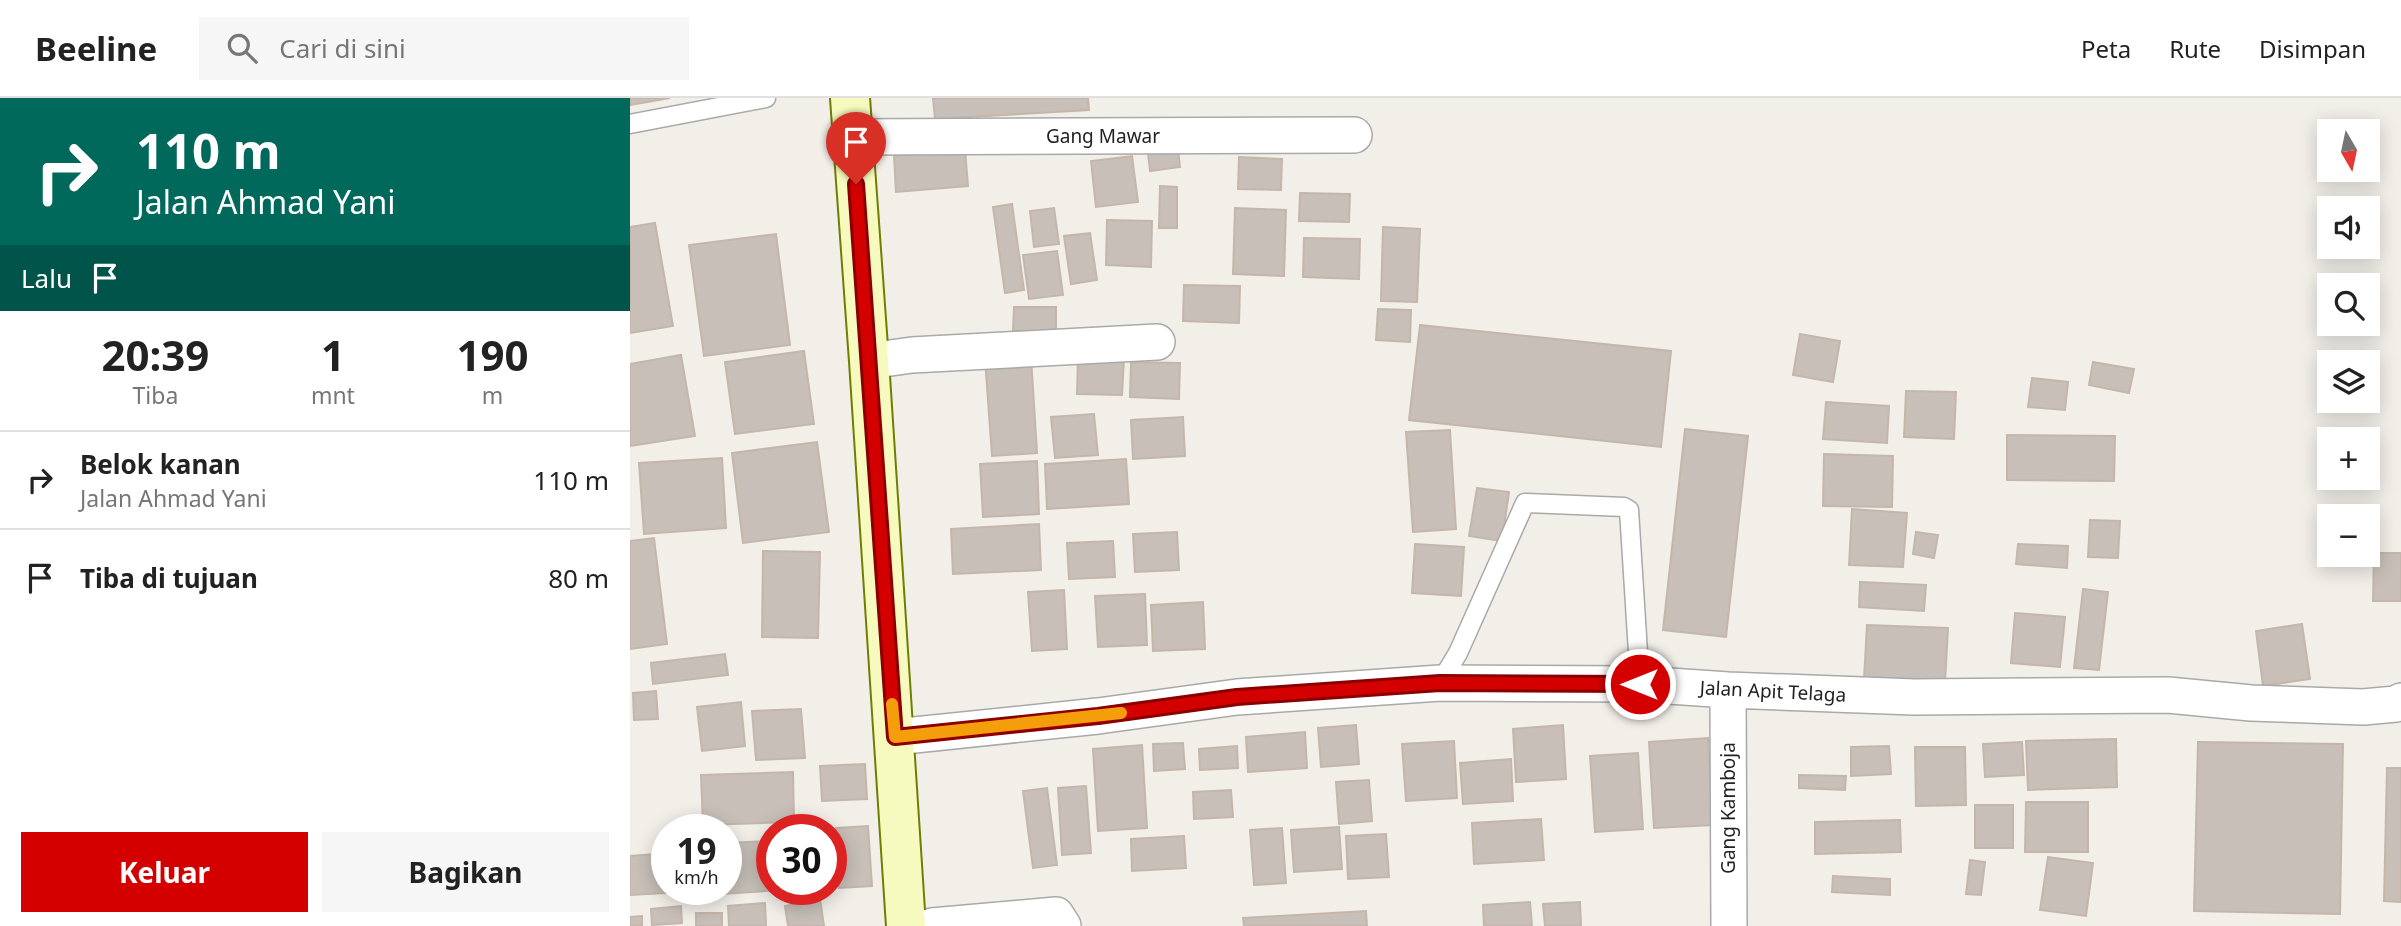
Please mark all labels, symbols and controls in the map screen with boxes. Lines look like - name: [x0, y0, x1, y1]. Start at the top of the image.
- search box: [199, 17, 689, 80]
- text: Beeline: [35, 26, 157, 71]
- icon: search: [223, 29, 261, 67]
- text: Cari di sini: [279, 30, 406, 66]
- text: Peta: [2081, 32, 2131, 65]
- text: Rute: [2169, 32, 2221, 65]
- text: Disimpan: [2259, 32, 2366, 65]
- pin: [826, 112, 886, 184]
- text: 110 m: [136, 117, 281, 183]
- north arrow: [2317, 119, 2380, 182]
- map controls: [2317, 119, 2380, 567]
- icon: arrive: [837, 123, 875, 161]
- street label: Gang Mawar: [1046, 123, 1160, 149]
- icon: right: [21, 126, 112, 217]
- text: Jalan Ahmad Yani: [136, 180, 396, 223]
- button: sound: [2317, 196, 2380, 259]
- icon: arrive: [86, 259, 124, 297]
- text: Lalu: [21, 260, 72, 296]
- button: search: [2317, 273, 2380, 336]
- text: 20:39: [101, 326, 209, 383]
- text: 1: [321, 326, 345, 383]
- text: 190: [456, 326, 528, 383]
- button: layers: [2317, 350, 2380, 413]
- text: Tiba: [133, 379, 178, 411]
- text: mnt: [311, 379, 355, 411]
- text: m: [482, 379, 503, 411]
- button: +: [2317, 427, 2380, 490]
- text: Belok kanan: [80, 446, 241, 482]
- icon: right: [21, 461, 59, 499]
- text: 110 m: [533, 462, 609, 498]
- text: Jalan Ahmad Yani: [80, 482, 267, 514]
- button: −: [2317, 504, 2380, 567]
- icon: arrive: [21, 559, 59, 597]
- text: Tiba di tujuan: [80, 560, 258, 596]
- text: 80 m: [548, 560, 609, 596]
- position arrow: [1603, 647, 1677, 721]
- street label: Jalan Apit Telaga: [1697, 674, 1847, 708]
- street label: Gang Kamboja: [1715, 742, 1741, 874]
- speed limit sign: 30: [756, 814, 847, 905]
- text: 19: [676, 827, 717, 874]
- button: Keluar: [21, 832, 308, 912]
- button: Bagikan: [322, 832, 609, 912]
- text: km/h: [674, 865, 719, 889]

